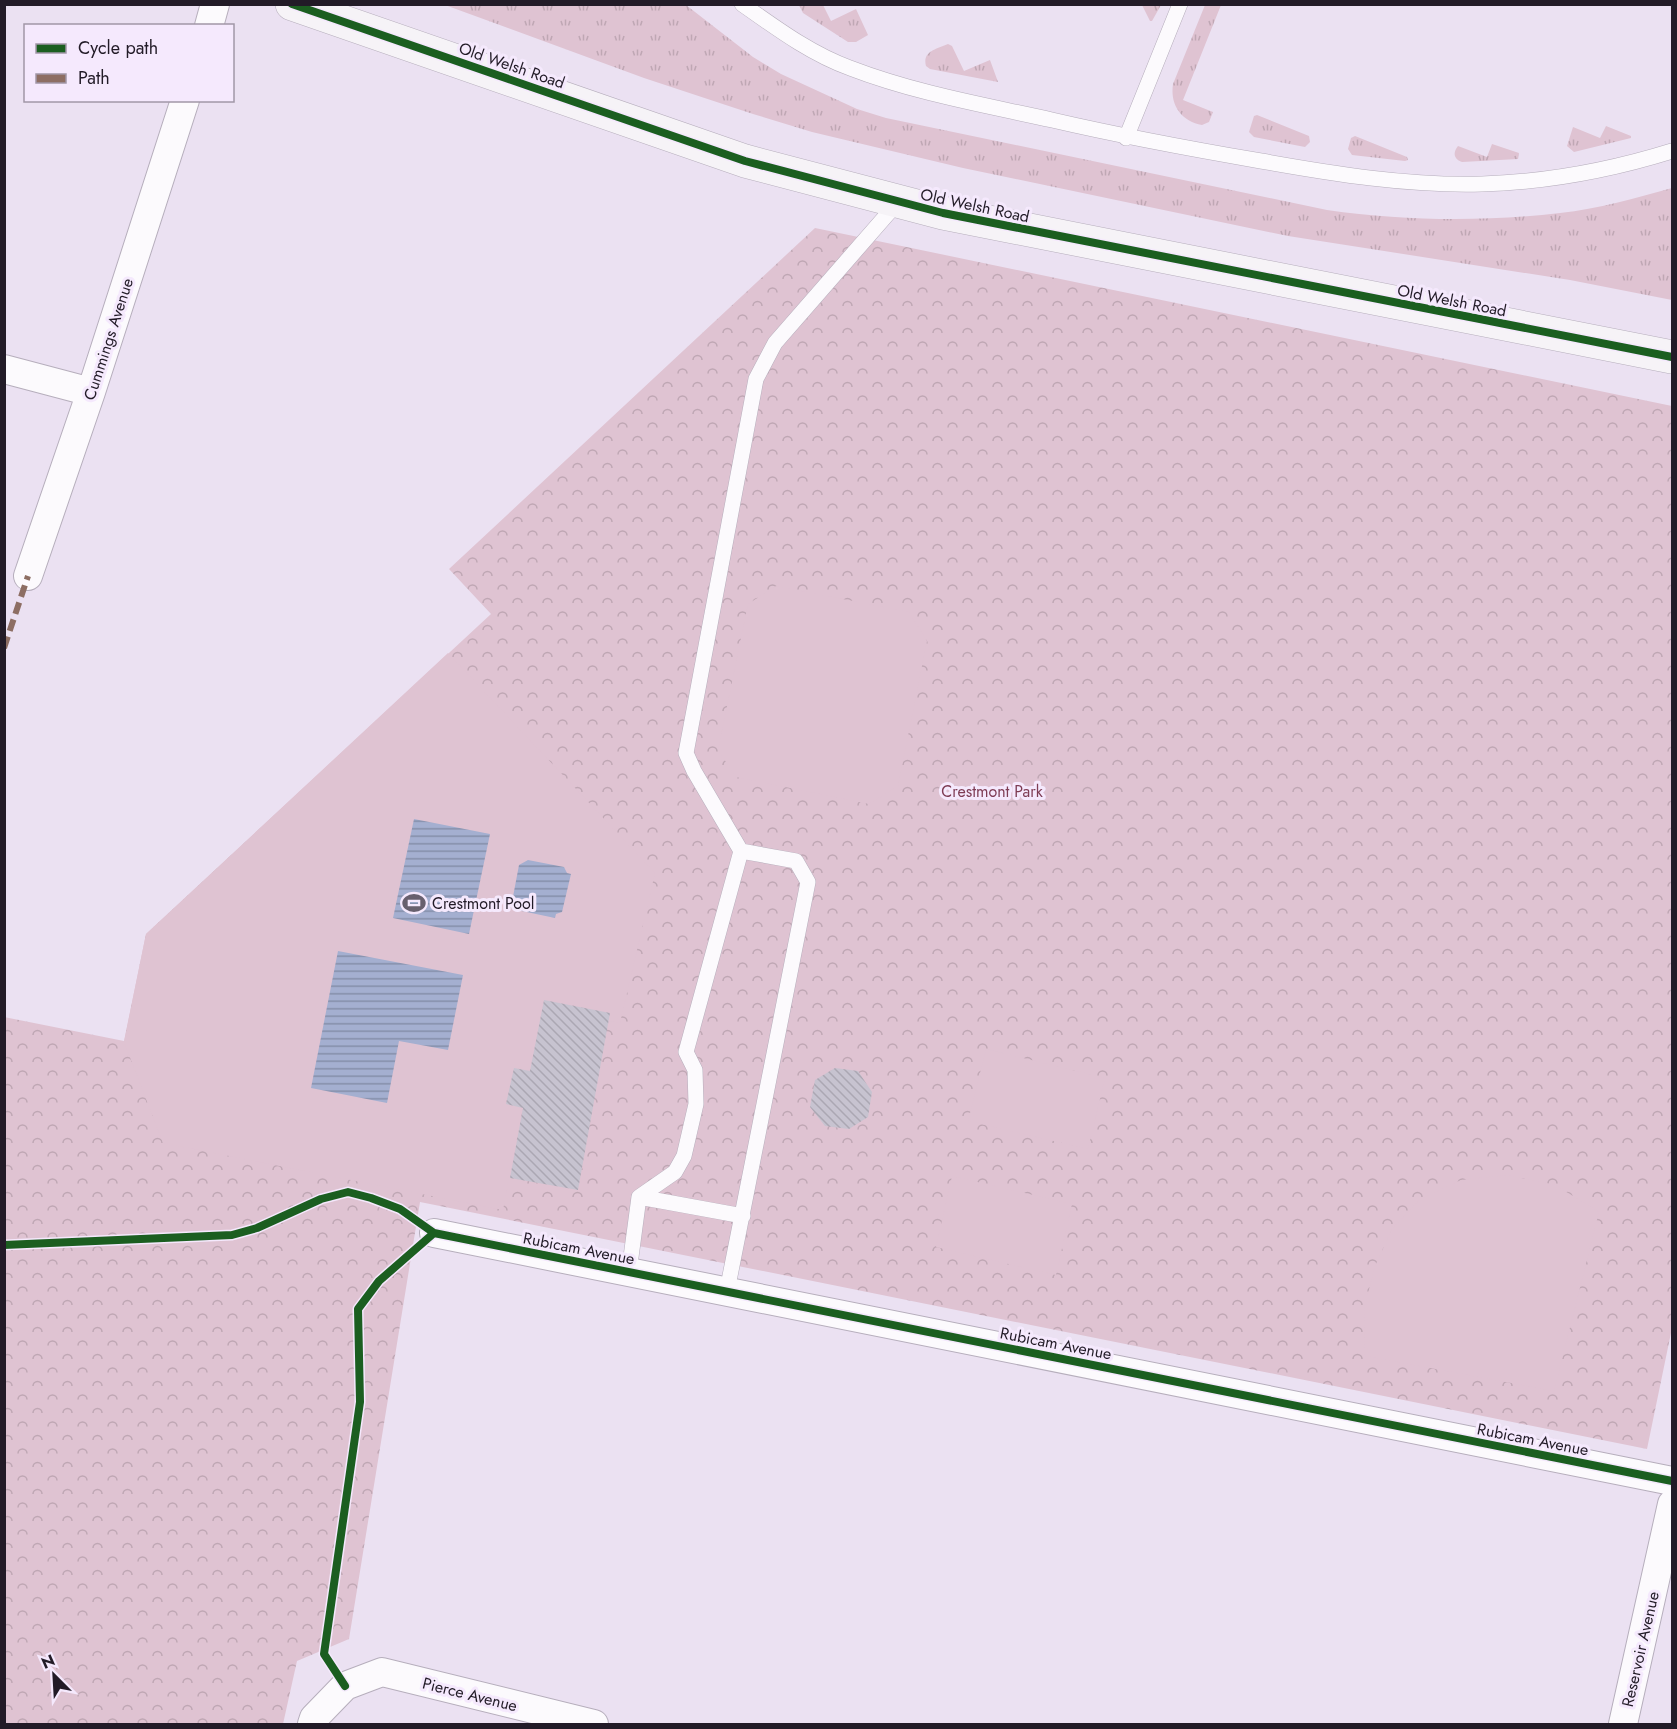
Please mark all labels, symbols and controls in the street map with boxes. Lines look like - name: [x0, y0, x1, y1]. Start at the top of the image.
- legend: [24, 24, 234, 102]
- text: Cycle path: [78, 35, 158, 61]
- street label: Old Welsh Road: [456, 37, 568, 94]
- text: Path: [78, 65, 110, 91]
- street label: Old Welsh Road: [918, 183, 1032, 228]
- street label: Cummings Avenue: [78, 275, 139, 403]
- street label: Old Welsh Road: [1395, 279, 1509, 322]
- park label: Crestmont Park: [941, 780, 1044, 803]
- sports icon: Crestmont Pool: [401, 890, 427, 916]
- place label: Crestmont Pool: [432, 892, 534, 915]
- street label: Rubicam Avenue: [521, 1226, 637, 1271]
- street label: Rubicam Avenue: [998, 1321, 1114, 1366]
- street label: Rubicam Avenue: [1475, 1417, 1591, 1462]
- street label: Reservoir Avenue: [1616, 1589, 1665, 1709]
- north arrow: [24, 1645, 84, 1705]
- text: N: [38, 1649, 59, 1675]
- street label: Pierce Avenue: [420, 1672, 520, 1717]

